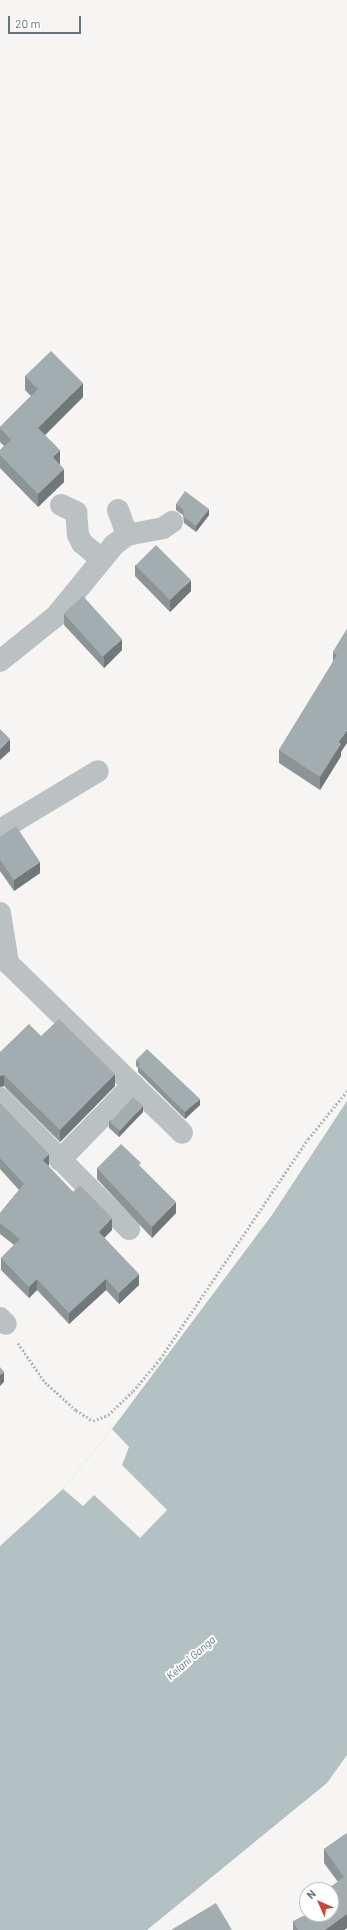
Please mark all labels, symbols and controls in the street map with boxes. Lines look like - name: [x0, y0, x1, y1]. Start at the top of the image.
- scale bar: [10, 8, 83, 34]
- text: 20 m: [15, 16, 41, 30]
- water label: Kelani Ganga: [164, 1633, 218, 1683]
- north arrow: [299, 1882, 339, 1922]
- text: N: [304, 1887, 318, 1901]

